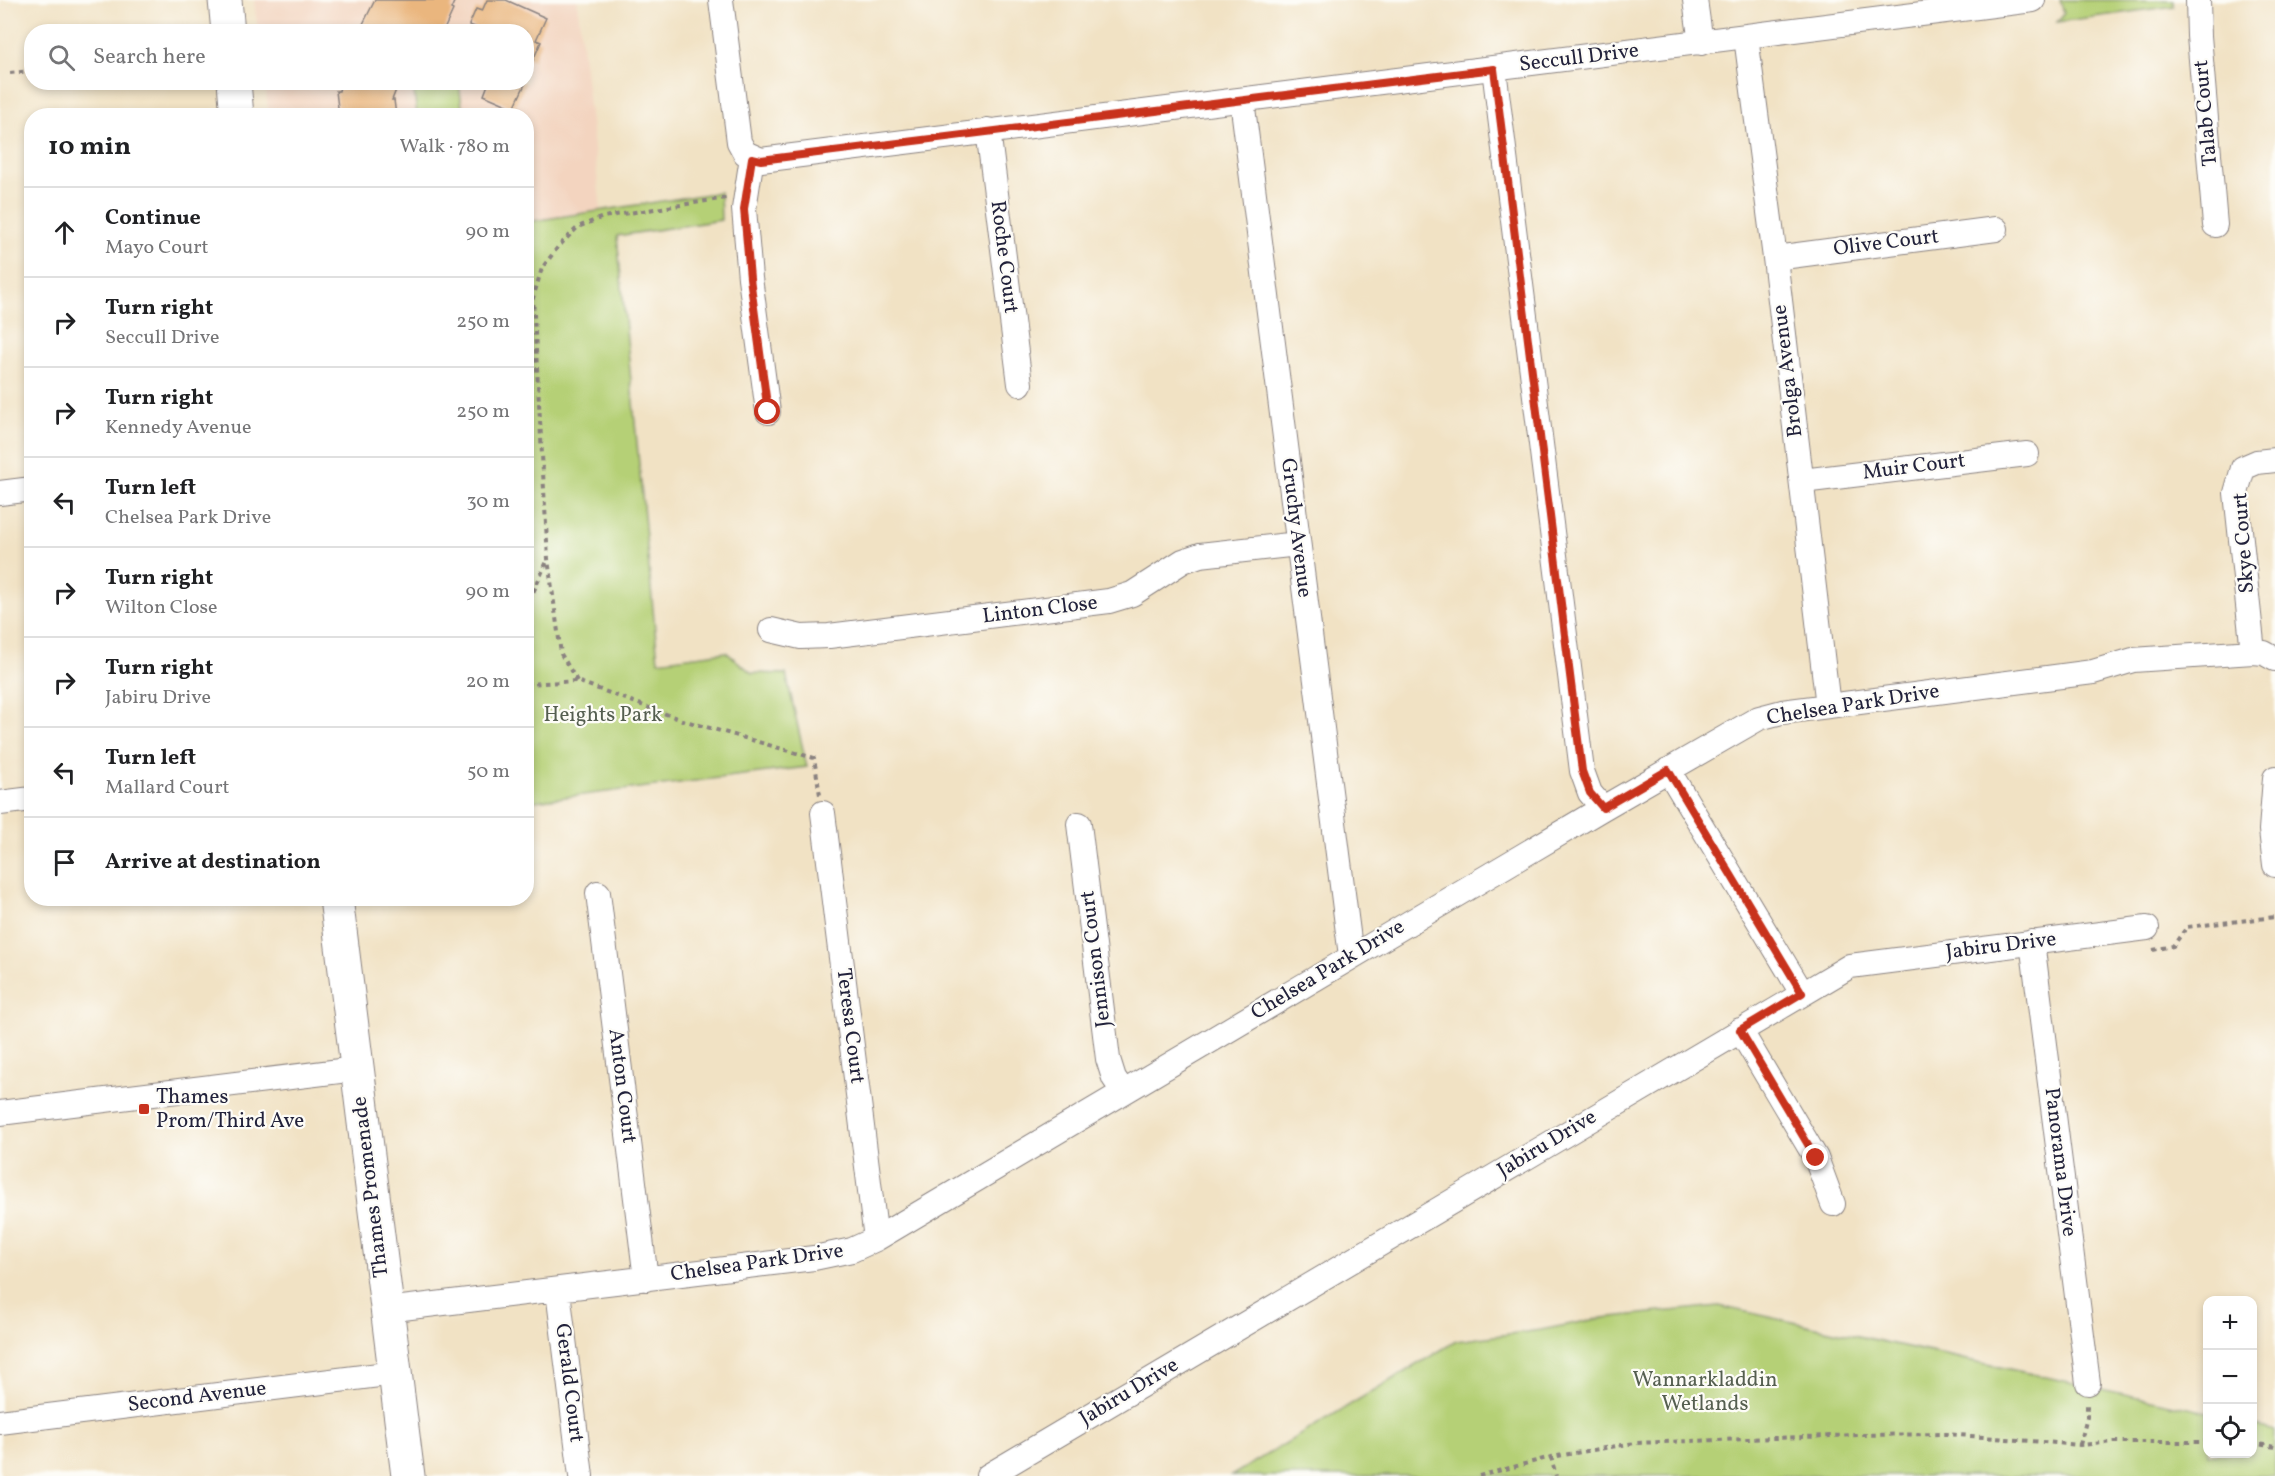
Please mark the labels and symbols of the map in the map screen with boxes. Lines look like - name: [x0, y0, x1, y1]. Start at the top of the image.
- street label: Seccull Drive: [1518, 36, 1640, 80]
- street label: Talab Court: [2187, 59, 2225, 167]
- street label: Roche Court: [983, 199, 1025, 315]
- street label: Olive Court: [1832, 222, 1940, 264]
- street label: Brolga Avenue: [1765, 303, 1811, 439]
- route start: [754, 398, 780, 424]
- street label: Muir Court: [1861, 446, 1967, 488]
- street label: Gruchy Avenue: [1273, 457, 1319, 599]
- street label: Skye Court: [2226, 491, 2262, 595]
- street label: Linton Close: [981, 589, 1099, 631]
- street label: Chelsea Park Drive: [1765, 677, 1941, 733]
- park label: Heights Park: [544, 701, 663, 730]
- street label: Jennison Court: [1073, 889, 1119, 1029]
- street label: Chelsea Park Drive: [1246, 913, 1410, 1027]
- street label: Jabiru Drive: [1944, 925, 2058, 967]
- street label: Teresa Court: [829, 967, 871, 1085]
- street label: Anton Court: [601, 1027, 643, 1145]
- place label: Thames Prom/Third Ave: [156, 1083, 304, 1136]
- street label: Panorama Drive: [2036, 1086, 2084, 1238]
- street label: Thames Promenade: [346, 1095, 396, 1279]
- marker: Thames Prom/Third Ave: [137, 1102, 151, 1116]
- street label: Jabiru Drive: [1492, 1103, 1602, 1185]
- route end: [1802, 1144, 1828, 1170]
- street label: Chelsea Park Drive: [669, 1236, 845, 1289]
- street label: Gerald Court: [547, 1322, 591, 1444]
- street label: Jabiru Drive: [1074, 1351, 1184, 1433]
- park label: Wannarkladdin Wetlands: [1632, 1366, 1778, 1419]
- street label: Second Avenue: [126, 1374, 268, 1420]

